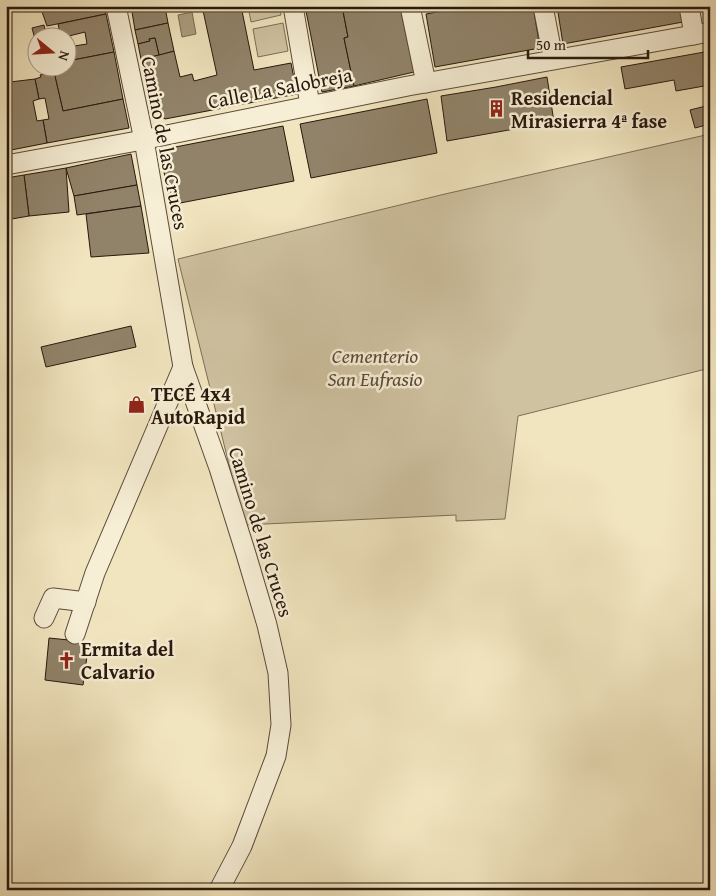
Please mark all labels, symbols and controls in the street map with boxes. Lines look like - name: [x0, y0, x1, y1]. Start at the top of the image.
- north arrow: [28, 28, 78, 78]
- scale bar: [528, 28, 648, 60]
- text: 50 m: [536, 34, 567, 55]
- text: N: [53, 48, 75, 64]
- street label: Camino de las Cruces: [134, 54, 197, 232]
- street label: Calle La Salobreja: [205, 59, 355, 116]
- place label: Residencial Mirasierra 4ª fase: [511, 83, 667, 135]
- building icon: Residencial Mirasierra 4ª fase: [487, 99, 507, 119]
- park label: Cementerio San Eufrasio: [328, 341, 423, 393]
- place label: TECÉ 4x4 AutoRapid: [151, 379, 246, 431]
- shop icon: TECÉ 4x4 AutoRapid: [127, 395, 147, 415]
- street label: Camino de las Cruces: [222, 443, 301, 620]
- place label: Ermita del Calvario: [81, 634, 174, 686]
- church icon: Ermita del Calvario: [57, 651, 77, 671]

